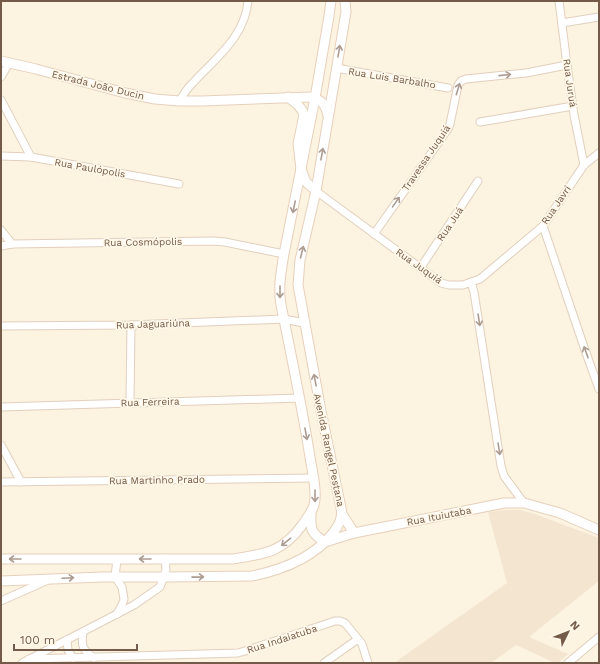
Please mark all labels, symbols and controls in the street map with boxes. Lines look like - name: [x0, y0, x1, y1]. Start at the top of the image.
- one-way arrow: [335, 45, 343, 58]
- street label: Rua Juruá: [561, 58, 579, 108]
- street label: Rua Luis Barbalho: [347, 66, 437, 90]
- street label: Estrada João Ducin: [51, 68, 145, 102]
- one-way arrow: [498, 71, 511, 79]
- one-way arrow: [454, 84, 462, 96]
- street label: Travessa Juquiá: [400, 123, 452, 193]
- one-way arrow: [318, 148, 326, 161]
- street label: Rua Paulópolis: [54, 156, 126, 180]
- street label: Rua Javri: [539, 184, 573, 226]
- one-way arrow: [392, 197, 400, 208]
- one-way arrow: [289, 200, 297, 213]
- street label: Rua Juá: [435, 205, 466, 243]
- street label: Rua Cosmópolis: [104, 236, 182, 248]
- one-way arrow: [298, 246, 306, 259]
- street label: Rua Juquiá: [394, 246, 444, 286]
- one-way arrow: [276, 285, 284, 298]
- one-way arrow: [475, 313, 483, 326]
- street label: Rua Jaguariúna: [116, 317, 191, 331]
- one-way arrow: [581, 347, 589, 359]
- one-way arrow: [311, 374, 319, 387]
- street label: Avenida Rangel Pestana: [312, 392, 346, 508]
- street label: Rua Ferreira: [120, 395, 180, 409]
- one-way arrow: [302, 427, 310, 440]
- one-way arrow: [495, 442, 503, 455]
- street label: Rua Martinho Prado: [109, 474, 205, 486]
- one-way arrow: [311, 489, 318, 502]
- street label: Rua Ituiutaba: [406, 504, 473, 528]
- one-way arrow: [280, 538, 291, 546]
- one-way arrow: [9, 555, 22, 563]
- one-way arrow: [139, 555, 152, 563]
- one-way arrow: [191, 573, 204, 581]
- one-way arrow: [61, 575, 74, 582]
- north arrow: [548, 612, 588, 652]
- text: N: [567, 618, 582, 633]
- street label: Rua Indaiatuba: [246, 622, 319, 656]
- scale bar: [14, 626, 137, 652]
- text: 100 m: [20, 633, 55, 647]

